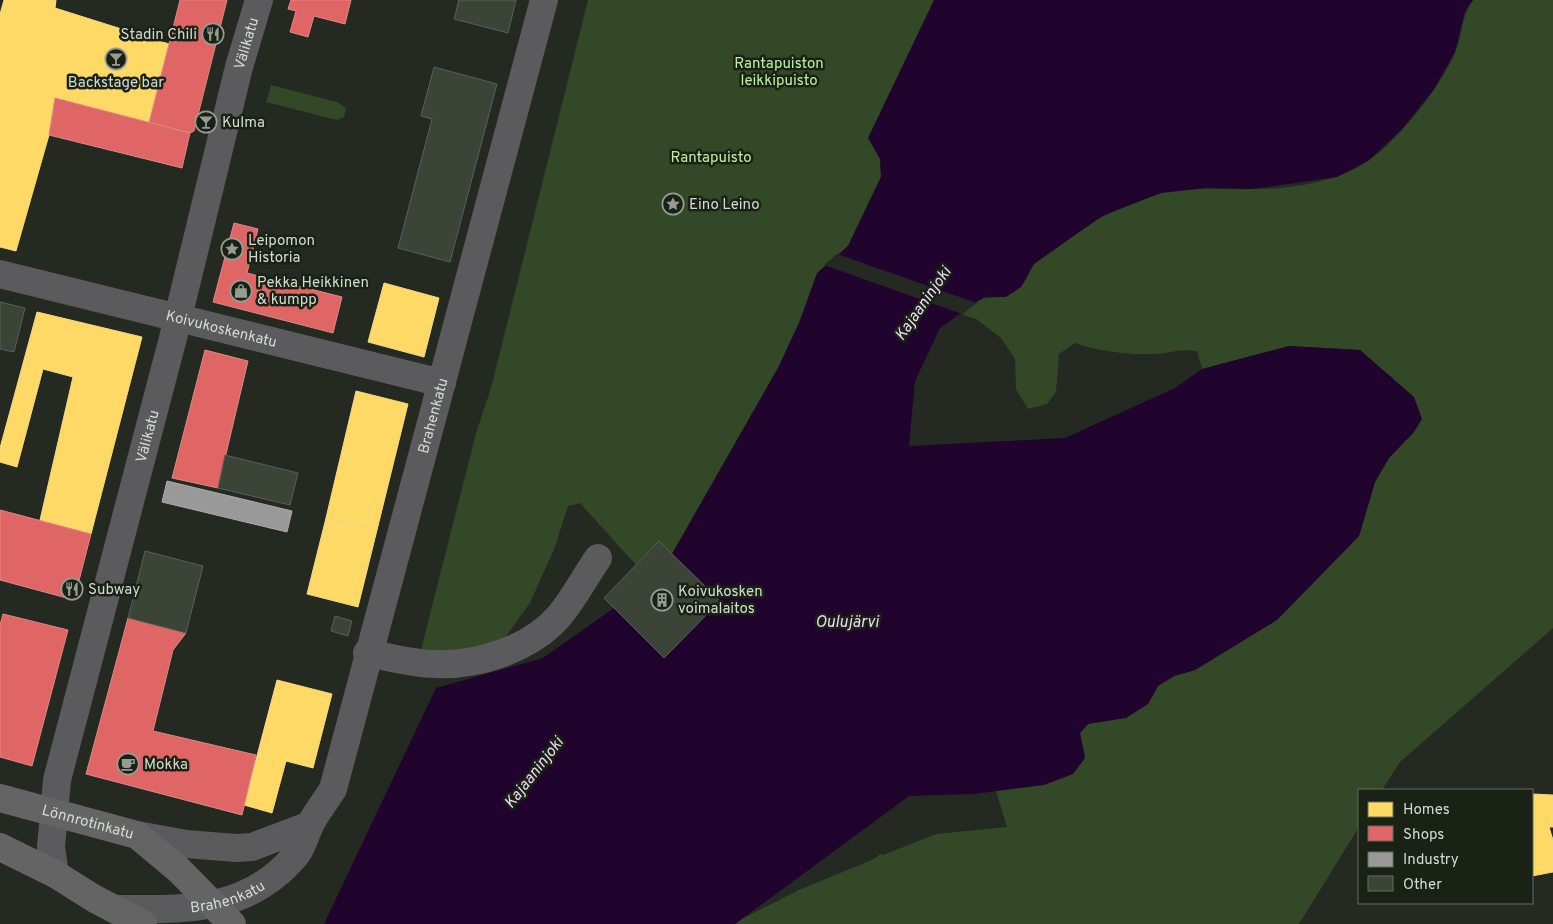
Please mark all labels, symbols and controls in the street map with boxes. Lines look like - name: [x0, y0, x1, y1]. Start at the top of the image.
- street label: Välikatu: [231, 16, 264, 72]
- restaurant icon: Stadin Chili: [201, 22, 225, 46]
- place label: Stadin Chili: [121, 26, 197, 45]
- bar icon: Backstage bar: [104, 47, 128, 71]
- park label: Rantapuiston leikkipuisto: [734, 55, 824, 91]
- place label: Backstage bar: [68, 74, 164, 93]
- bar icon: Kulma: [194, 110, 218, 134]
- place label: Kulma: [222, 114, 265, 133]
- park label: Rantapuisto: [670, 149, 752, 168]
- place icon: Eino Leino: [661, 192, 685, 216]
- place label: Eino Leino: [689, 196, 760, 215]
- place label: Leipomon Historia: [248, 232, 315, 268]
- place icon: Leipomon Historia: [220, 237, 244, 261]
- water label: Kajaaninjoki: [891, 263, 957, 345]
- place label: Pekka Heikkinen & kumpp: [257, 274, 369, 310]
- shop icon: Pekka Heikkinen & kumpp: [229, 279, 253, 303]
- street label: Koivukoskenkatu: [163, 307, 279, 353]
- street label: Brahenkatu: [415, 376, 453, 456]
- street label: Välikatu: [133, 408, 165, 465]
- restaurant icon: Subway: [60, 577, 84, 601]
- place label: Subway: [88, 581, 140, 600]
- place label: Koivukosken voimalaitos: [678, 583, 763, 619]
- building icon: Koivukosken voimalaitos: [650, 588, 674, 612]
- water label: Oulujärvi: [815, 613, 880, 633]
- water label: Kajaaninjoki: [500, 733, 569, 813]
- cafe icon: Mokka: [116, 752, 140, 776]
- place label: Mokka: [144, 756, 188, 775]
- legend: [1358, 789, 1533, 904]
- text: Homes: [1403, 801, 1450, 820]
- street label: Lönnrotinkatu: [39, 802, 136, 845]
- text: Shops: [1403, 826, 1444, 845]
- text: Industry: [1403, 851, 1459, 870]
- text: Other: [1403, 876, 1442, 895]
- street label: Brahenkatu: [189, 877, 269, 918]

